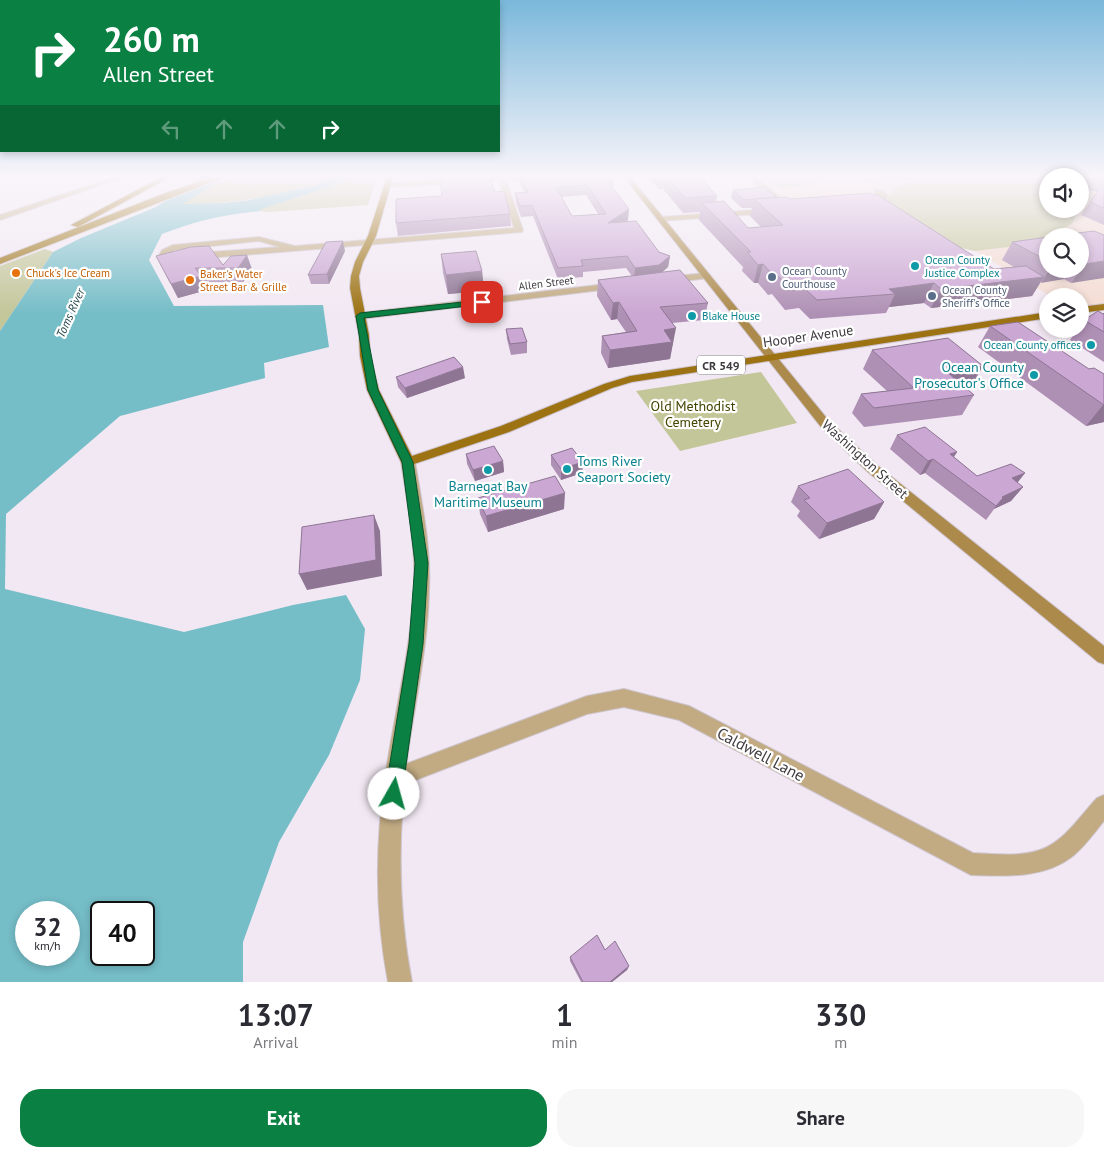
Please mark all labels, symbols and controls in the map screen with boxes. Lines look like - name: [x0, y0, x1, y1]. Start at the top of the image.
- text: 260 m: [103, 16, 200, 62]
- icon: right: [20, 20, 85, 85]
- text: Allen Street: [103, 60, 214, 88]
- icon: left: [157, 115, 185, 143]
- icon: ahead: [210, 115, 238, 143]
- icon: ahead: [263, 115, 291, 143]
- icon: right: [316, 115, 344, 143]
- map controls: [1039, 168, 1089, 338]
- button: sound: [1039, 168, 1089, 218]
- button: search: [1039, 228, 1089, 278]
- place label: Ocean County Justice Complex: [924, 253, 1000, 280]
- marker: Ocean County Justice Complex: [909, 260, 921, 272]
- place label: Ocean County Courthouse: [782, 264, 848, 291]
- place label: Chuck's Ice Cream: [26, 266, 110, 280]
- marker: Chuck's Ice Cream: [10, 267, 22, 279]
- place label: Baker's Water Street Bar & Grille: [200, 267, 287, 294]
- marker: Ocean County Courthouse: [766, 271, 778, 283]
- street label: Allen Street: [518, 273, 575, 293]
- marker: Baker's Water Street Bar & Grille: [184, 274, 196, 286]
- pin: [461, 281, 503, 323]
- place label: Ocean County Sheriff's Office: [942, 283, 1010, 310]
- water label: Toms River: [52, 285, 88, 340]
- icon: arrive: [468, 288, 496, 316]
- button: layers: [1039, 288, 1089, 338]
- marker: Ocean County Sheriff's Office: [926, 290, 938, 302]
- place label: Blake House: [702, 309, 761, 323]
- marker: Blake House: [686, 310, 698, 322]
- street label: Hooper Avenue: [762, 321, 854, 351]
- place label: Ocean County offices: [983, 338, 1081, 352]
- marker: Ocean County offices: [1085, 339, 1097, 351]
- road number: CR 549: [697, 356, 745, 374]
- place label: Ocean County Prosecutor's Office: [914, 358, 1024, 392]
- marker: Ocean County Prosecutor's Office: [1028, 369, 1040, 381]
- park label: Old Methodist Cemetery: [651, 397, 736, 431]
- street label: Washington Street: [818, 416, 912, 503]
- place label: Toms River Seaport Society: [577, 452, 671, 486]
- marker: Toms River Seaport Society: [561, 463, 573, 475]
- marker: Barnegat Bay Maritime Museum: [482, 464, 494, 476]
- place label: Barnegat Bay Maritime Museum: [434, 477, 542, 511]
- street label: Caldwell Lane: [714, 723, 808, 785]
- position arrow: [367, 767, 419, 819]
- speed limit sign: 40: [90, 901, 155, 966]
- text: 32: [33, 911, 62, 943]
- text: km/h: [34, 938, 61, 953]
- text: 13:07: [238, 995, 314, 1034]
- text: 1: [556, 995, 573, 1034]
- text: 330: [815, 995, 866, 1034]
- text: Arrival: [253, 1032, 298, 1052]
- text: min: [552, 1032, 578, 1052]
- text: m: [834, 1032, 847, 1052]
- button: Exit: [20, 1089, 547, 1147]
- button: Share: [557, 1089, 1084, 1147]

